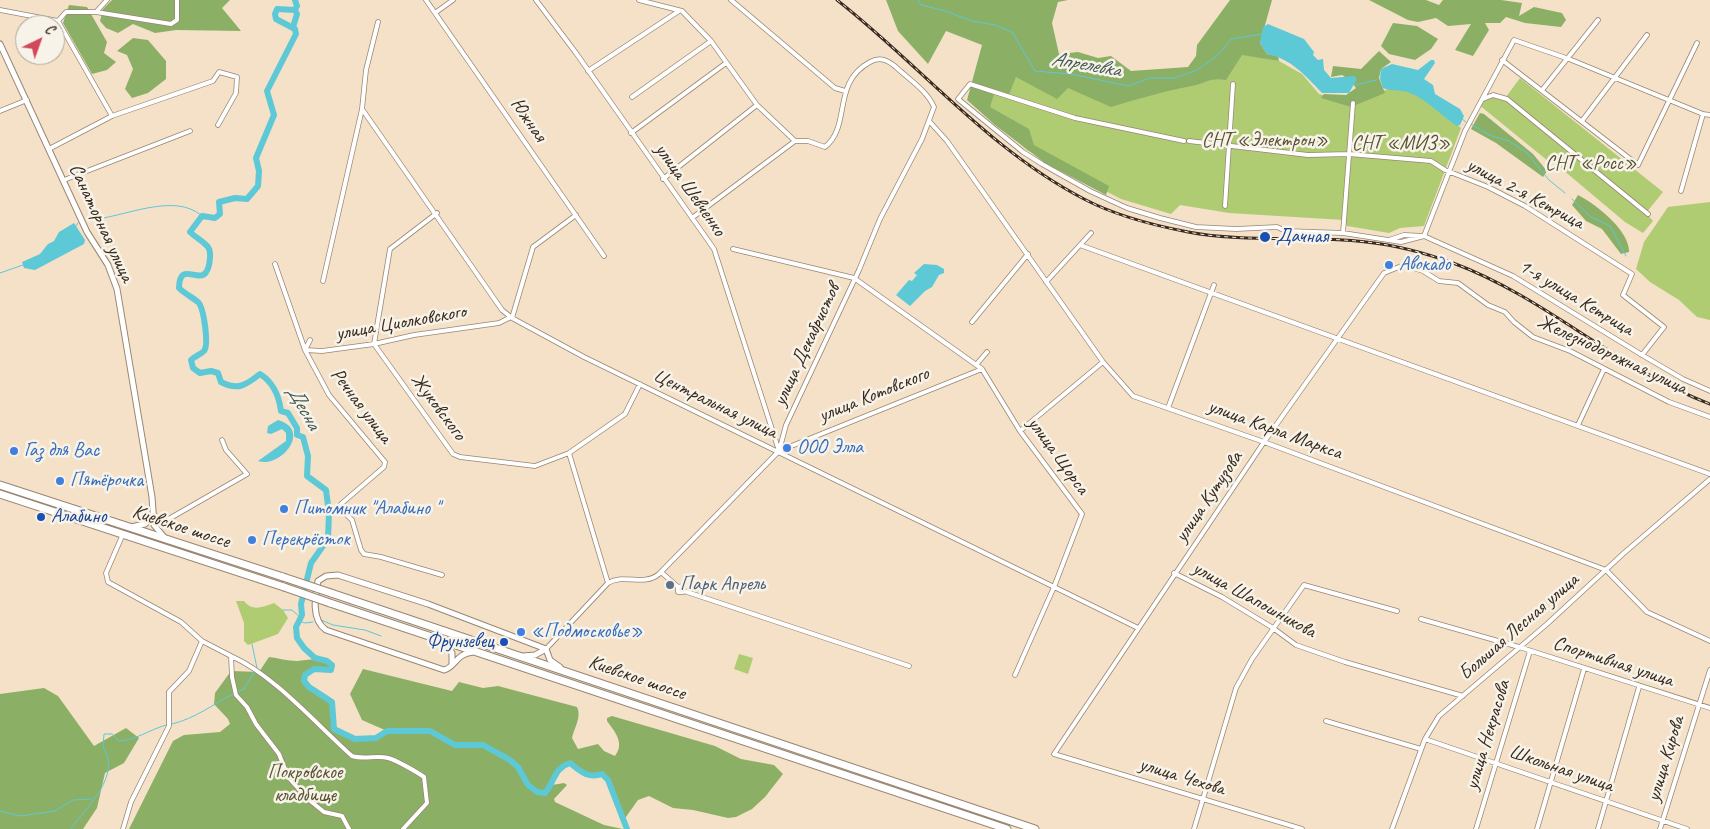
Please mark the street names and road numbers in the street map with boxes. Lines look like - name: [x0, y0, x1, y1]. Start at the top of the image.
- street label: Южная: [504, 93, 552, 147]
- street label: улица Шевченко: [649, 139, 731, 241]
- street label: улица 2-я Кетрица: [1462, 153, 1588, 235]
- street label: Санаторная улица: [63, 160, 139, 286]
- street label: 1-я улица Кетрица: [1514, 254, 1638, 342]
- street label: улица Декабристов: [768, 280, 846, 410]
- street label: улица Циолковского: [334, 300, 468, 346]
- street label: Железнодорожная улица: [1533, 310, 1691, 400]
- street label: улица Котовского: [815, 362, 933, 428]
- street label: Речная улица: [325, 364, 397, 448]
- street label: Центральная улица: [649, 364, 781, 444]
- street label: Жуковского: [405, 369, 471, 445]
- street label: улица Карла Маркса: [1205, 395, 1345, 465]
- street label: улица Щорса: [1022, 413, 1094, 499]
- street label: улица Кутузова: [1170, 447, 1248, 547]
- street label: Киевское шоссе: [129, 500, 233, 554]
- street label: улица Шапошникова: [1188, 556, 1320, 644]
- street label: Большая Лесная улица: [1454, 568, 1584, 686]
- street label: Спортивная улица: [1550, 631, 1676, 693]
- street label: Киевское шоссе: [585, 650, 689, 706]
- street label: улица Некрасова: [1460, 677, 1516, 793]
- street label: улица Кирова: [1642, 713, 1690, 805]
- street label: Школьная улица: [1506, 740, 1616, 798]
- street label: улица Чехова: [1136, 753, 1228, 801]

